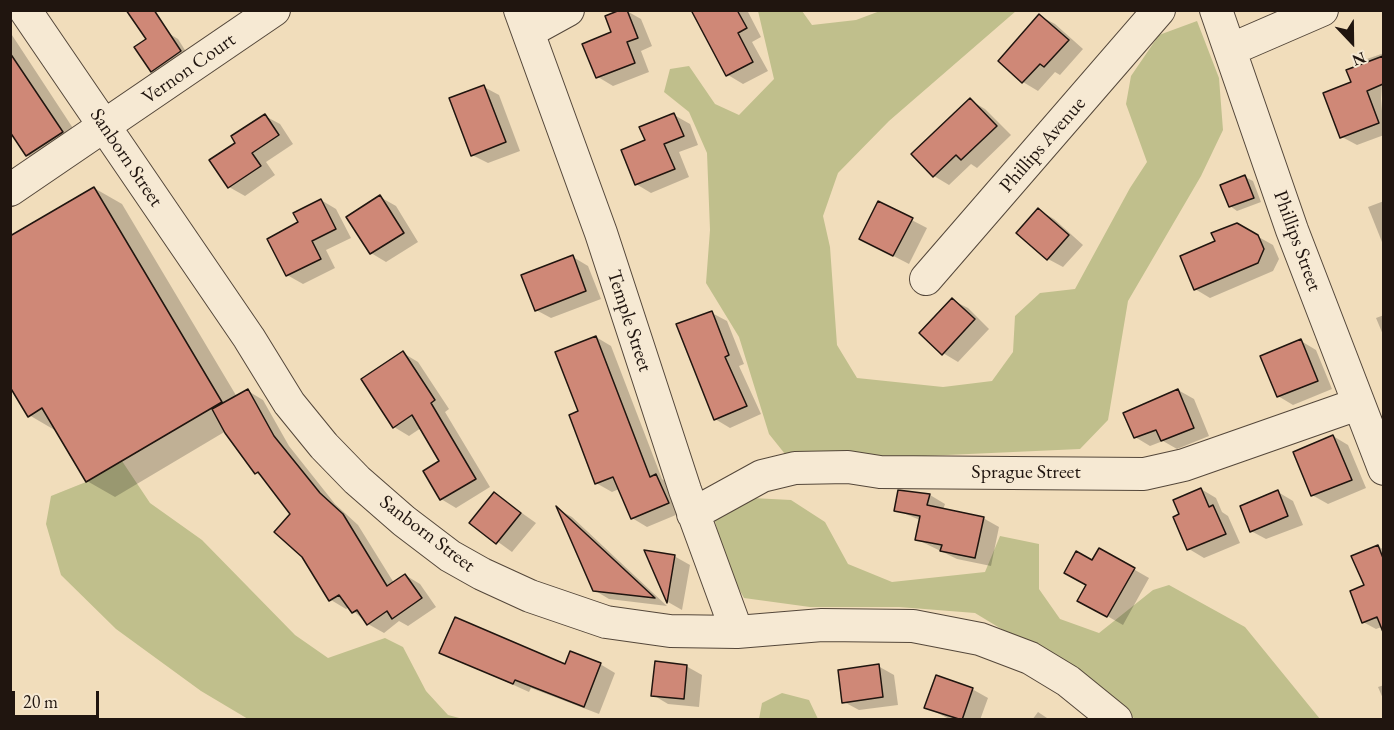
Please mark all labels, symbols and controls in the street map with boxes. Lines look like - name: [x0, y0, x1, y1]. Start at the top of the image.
- north arrow: [1322, 12, 1382, 72]
- street label: Vernon Court: [138, 28, 240, 110]
- text: N: [1349, 47, 1369, 71]
- street label: Phillips Avenue: [995, 92, 1091, 198]
- street label: Sanborn Street: [84, 104, 168, 212]
- street label: Phillips Street: [1268, 187, 1326, 295]
- street label: Temple Street: [601, 267, 657, 375]
- street label: Sprague Street: [971, 461, 1081, 485]
- street label: Sanborn Street: [375, 490, 479, 578]
- scale bar: [15, 679, 102, 717]
- text: 20 m: [23, 690, 58, 713]

